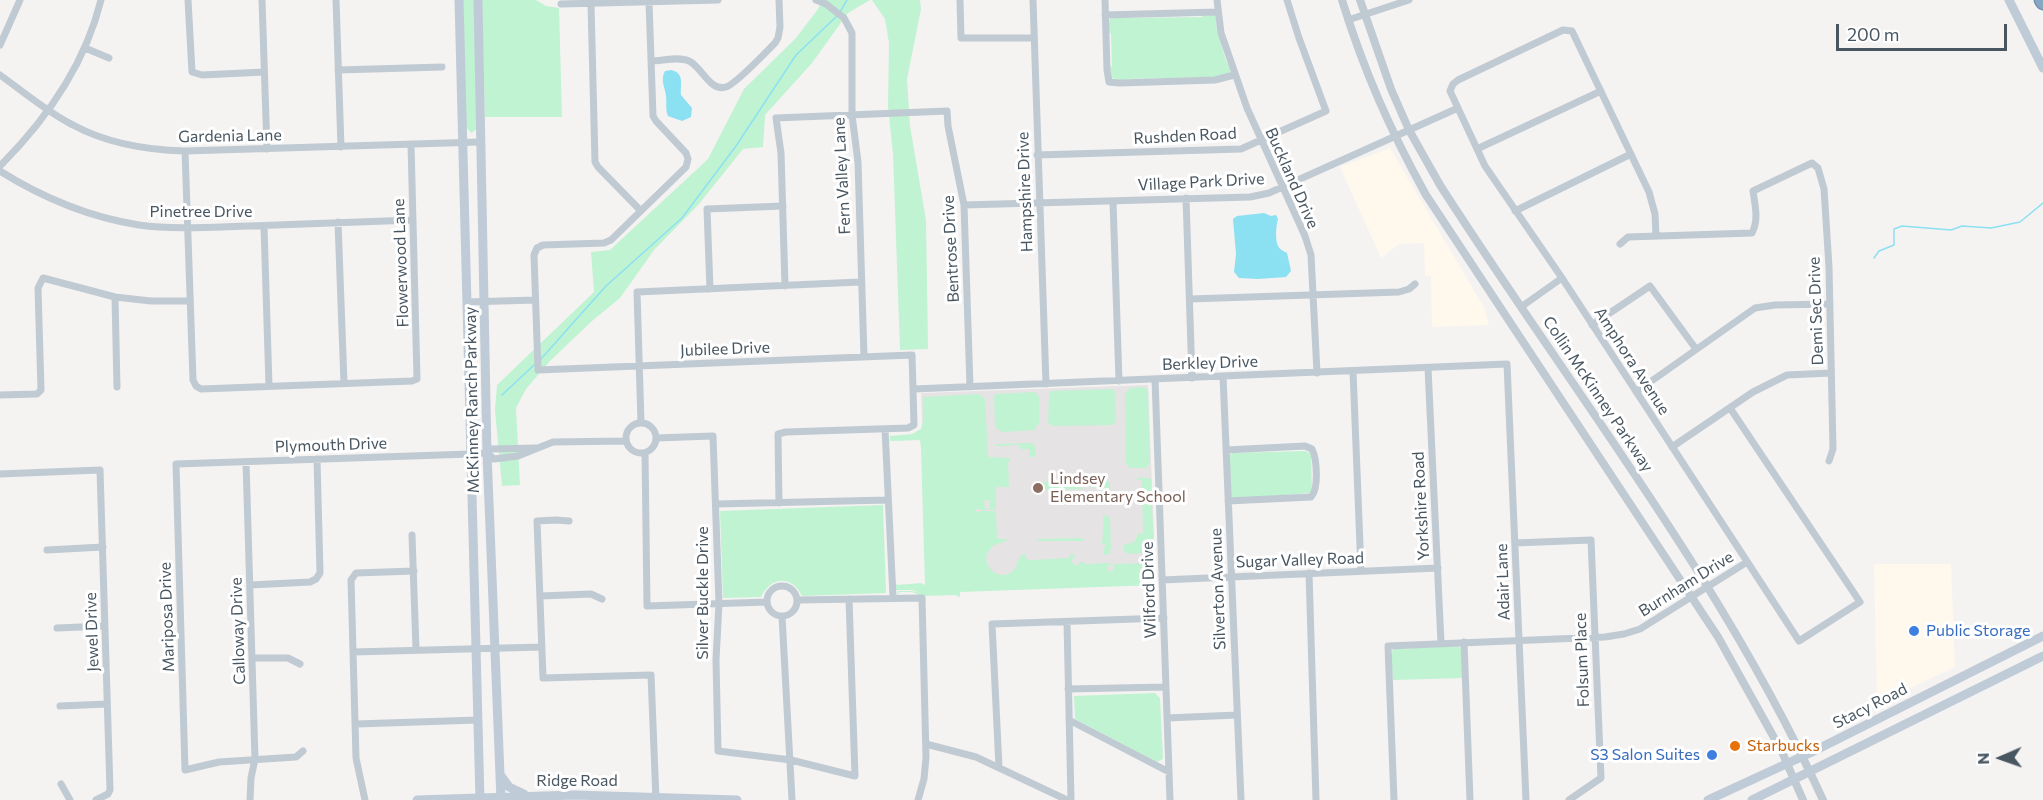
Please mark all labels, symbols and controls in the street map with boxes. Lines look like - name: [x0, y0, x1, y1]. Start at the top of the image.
- scale bar: [1839, 12, 2010, 50]
- text: 200 m: [1847, 23, 1900, 45]
- street label: Fern Valley Lane: [829, 117, 855, 235]
- street label: Rushden Road: [1133, 124, 1237, 148]
- street label: Gardenia Lane: [178, 125, 282, 147]
- street label: Buckland Drive: [1261, 125, 1323, 231]
- street label: Hampshire Drive: [1013, 131, 1037, 253]
- street label: Village Park Drive: [1137, 169, 1265, 195]
- street label: Bentrose Drive: [939, 195, 963, 303]
- street label: Flowerwood Lane: [389, 198, 413, 328]
- street label: Pinetree Drive: [150, 202, 252, 222]
- street label: Demi Sec Drive: [1805, 256, 1827, 366]
- street label: Amphora Avenue: [1590, 304, 1674, 418]
- street label: McKinney Ranch Parkway: [461, 306, 483, 494]
- street label: Collin McKinney Parkway: [1539, 313, 1657, 475]
- street label: Jubilee Drive: [680, 338, 770, 360]
- street label: Berkley Drive: [1162, 352, 1258, 374]
- street label: Plymouth Drive: [275, 433, 387, 457]
- street label: Yorkshire Road: [1409, 451, 1433, 561]
- place label: Lindsey Elementary School: [1050, 469, 1186, 507]
- marker: Lindsey Elementary School: [1031, 481, 1045, 495]
- street label: Silver Buckle Drive: [693, 526, 713, 660]
- street label: Silverton Avenue: [1206, 528, 1230, 650]
- street label: Wilford Drive: [1138, 541, 1160, 639]
- street label: Adair Lane: [1492, 543, 1514, 621]
- street label: Burnham Drive: [1635, 547, 1737, 621]
- street label: Sugar Valley Road: [1236, 548, 1364, 572]
- street label: Mariposa Drive: [155, 562, 179, 672]
- street label: Calloway Drive: [227, 577, 249, 685]
- street label: Jewel Drive: [81, 592, 103, 672]
- street label: Folsum Place: [1571, 612, 1593, 708]
- place label: Public Storage: [1926, 621, 2030, 641]
- marker: Public Storage: [1907, 624, 1921, 638]
- street label: Stacy Road: [1830, 679, 1910, 733]
- north arrow: [1971, 728, 2031, 788]
- place label: Starbucks: [1747, 736, 1820, 756]
- marker: Starbucks: [1728, 739, 1742, 753]
- place label: S3 Salon Suites: [1590, 745, 1700, 765]
- marker: S3 Salon Suites: [1705, 748, 1719, 762]
- text: N: [1973, 752, 1992, 765]
- street label: Ridge Road: [536, 771, 618, 791]

